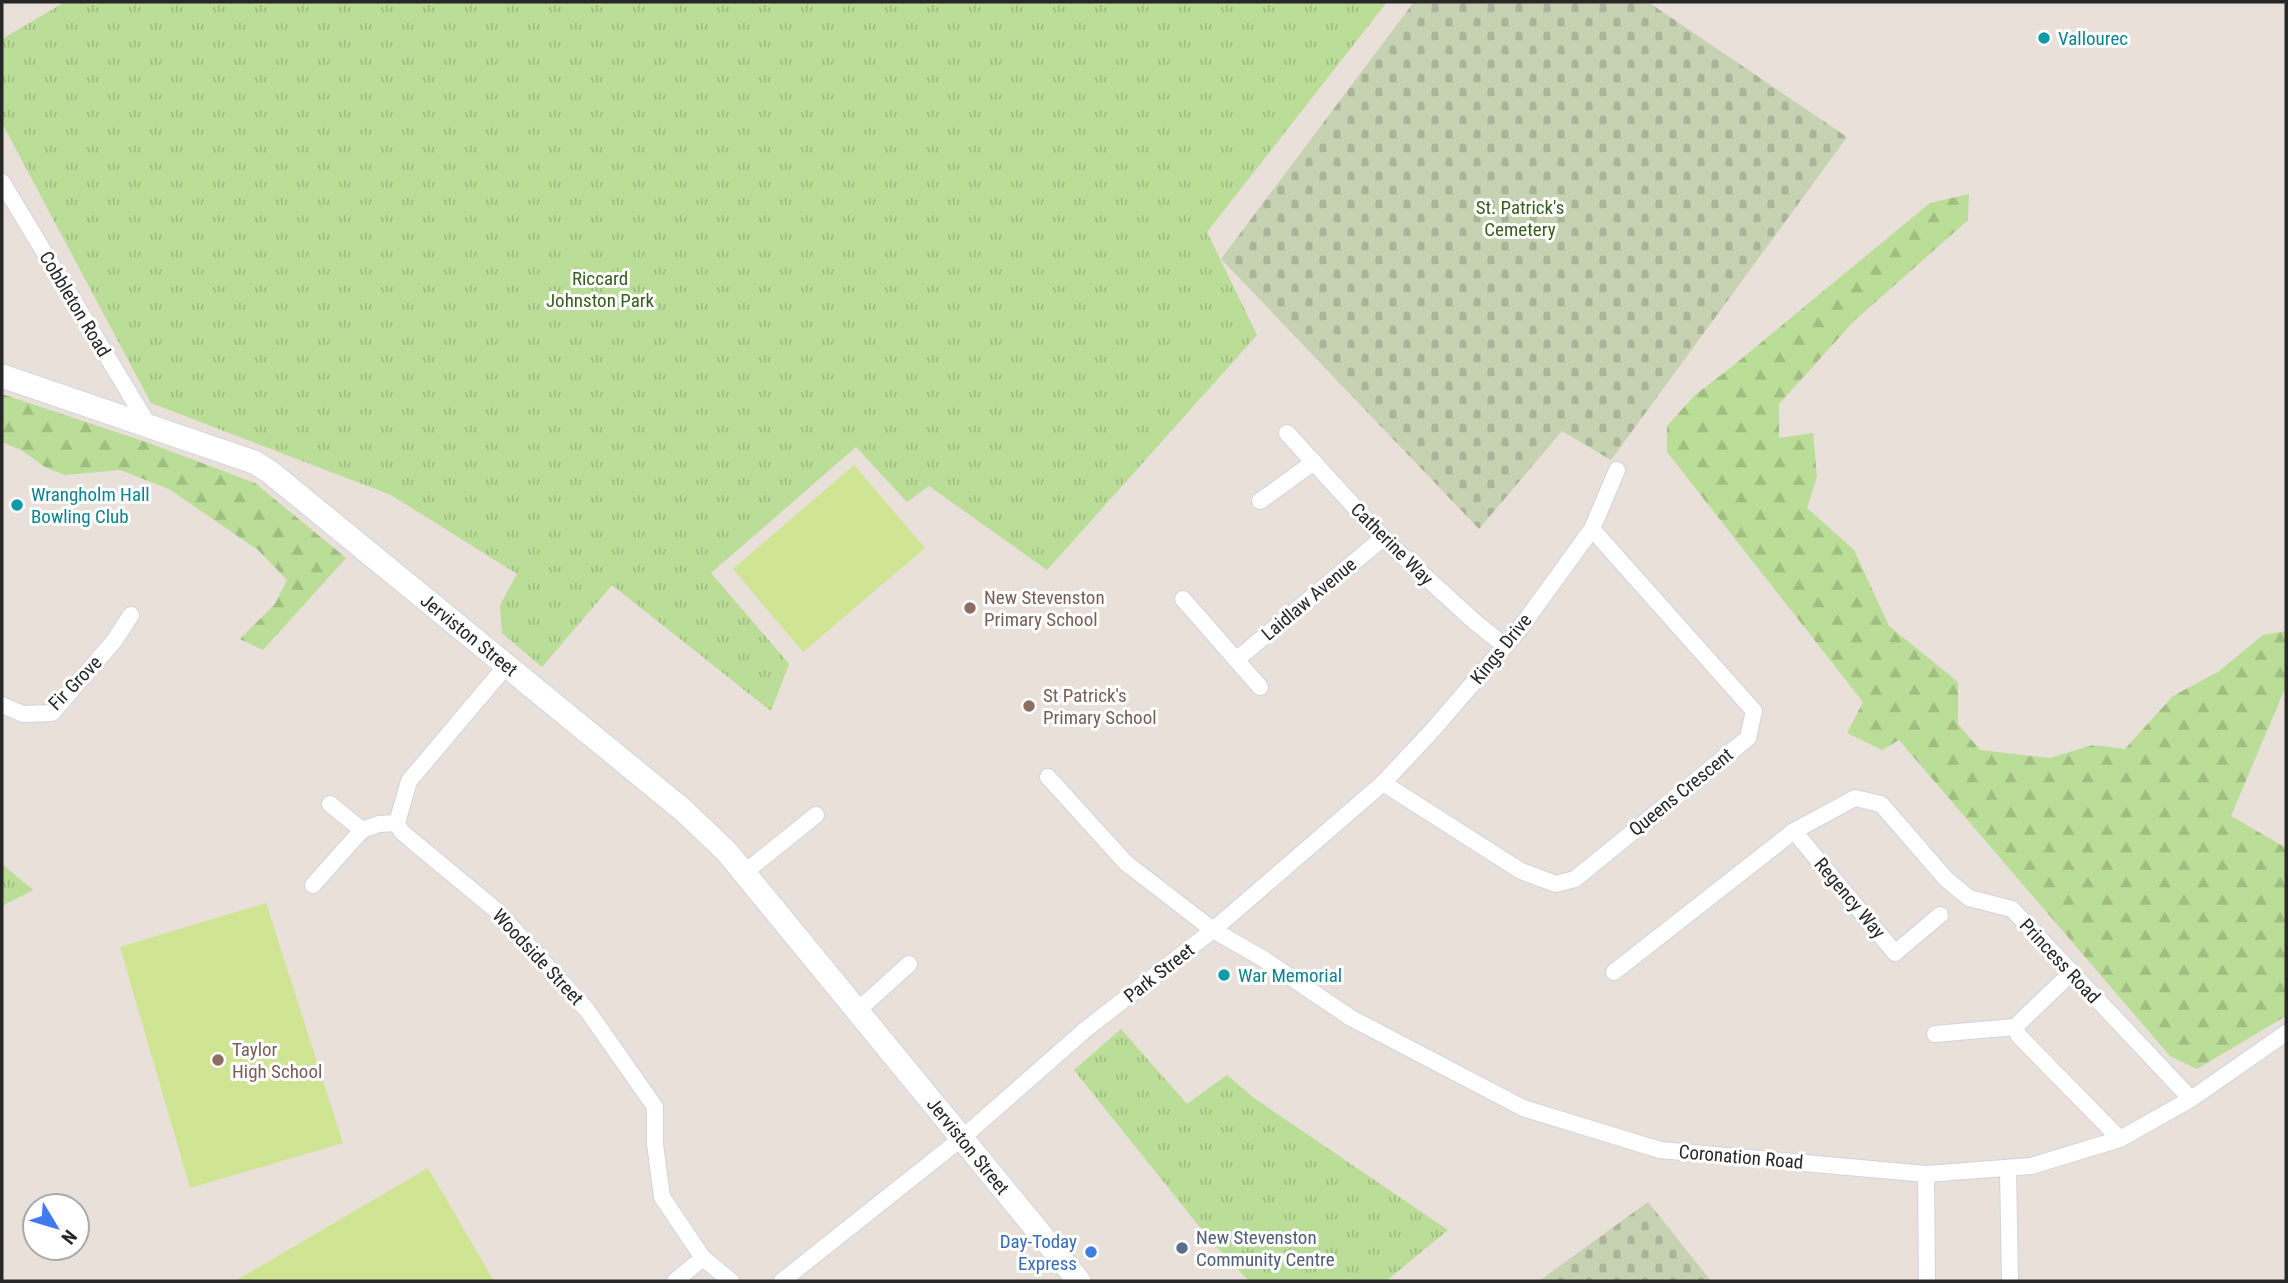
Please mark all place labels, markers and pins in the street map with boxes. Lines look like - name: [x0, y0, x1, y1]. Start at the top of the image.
- place label: Vallourec: [2058, 27, 2128, 50]
- marker: Vallourec: [2036, 30, 2052, 46]
- place label: Wrangholm Hall Bowling Club: [31, 483, 150, 528]
- marker: Wrangholm Hall Bowling Club: [9, 497, 25, 513]
- place label: New Stevenston Primary School: [984, 586, 1105, 631]
- marker: New Stevenston Primary School: [962, 600, 978, 616]
- place label: St Patrick's Primary School: [1043, 684, 1157, 729]
- marker: St Patrick's Primary School: [1021, 698, 1037, 714]
- place label: War Memorial: [1238, 964, 1342, 987]
- marker: War Memorial: [1216, 967, 1232, 983]
- place label: Taylor High School: [232, 1038, 322, 1083]
- marker: Taylor High School: [210, 1052, 226, 1068]
- place label: New Stevenston Community Centre: [1196, 1226, 1335, 1271]
- place label: Day-Today Express: [1000, 1230, 1077, 1275]
- marker: New Stevenston Community Centre: [1174, 1240, 1190, 1256]
- marker: Day-Today Express: [1083, 1244, 1099, 1260]

